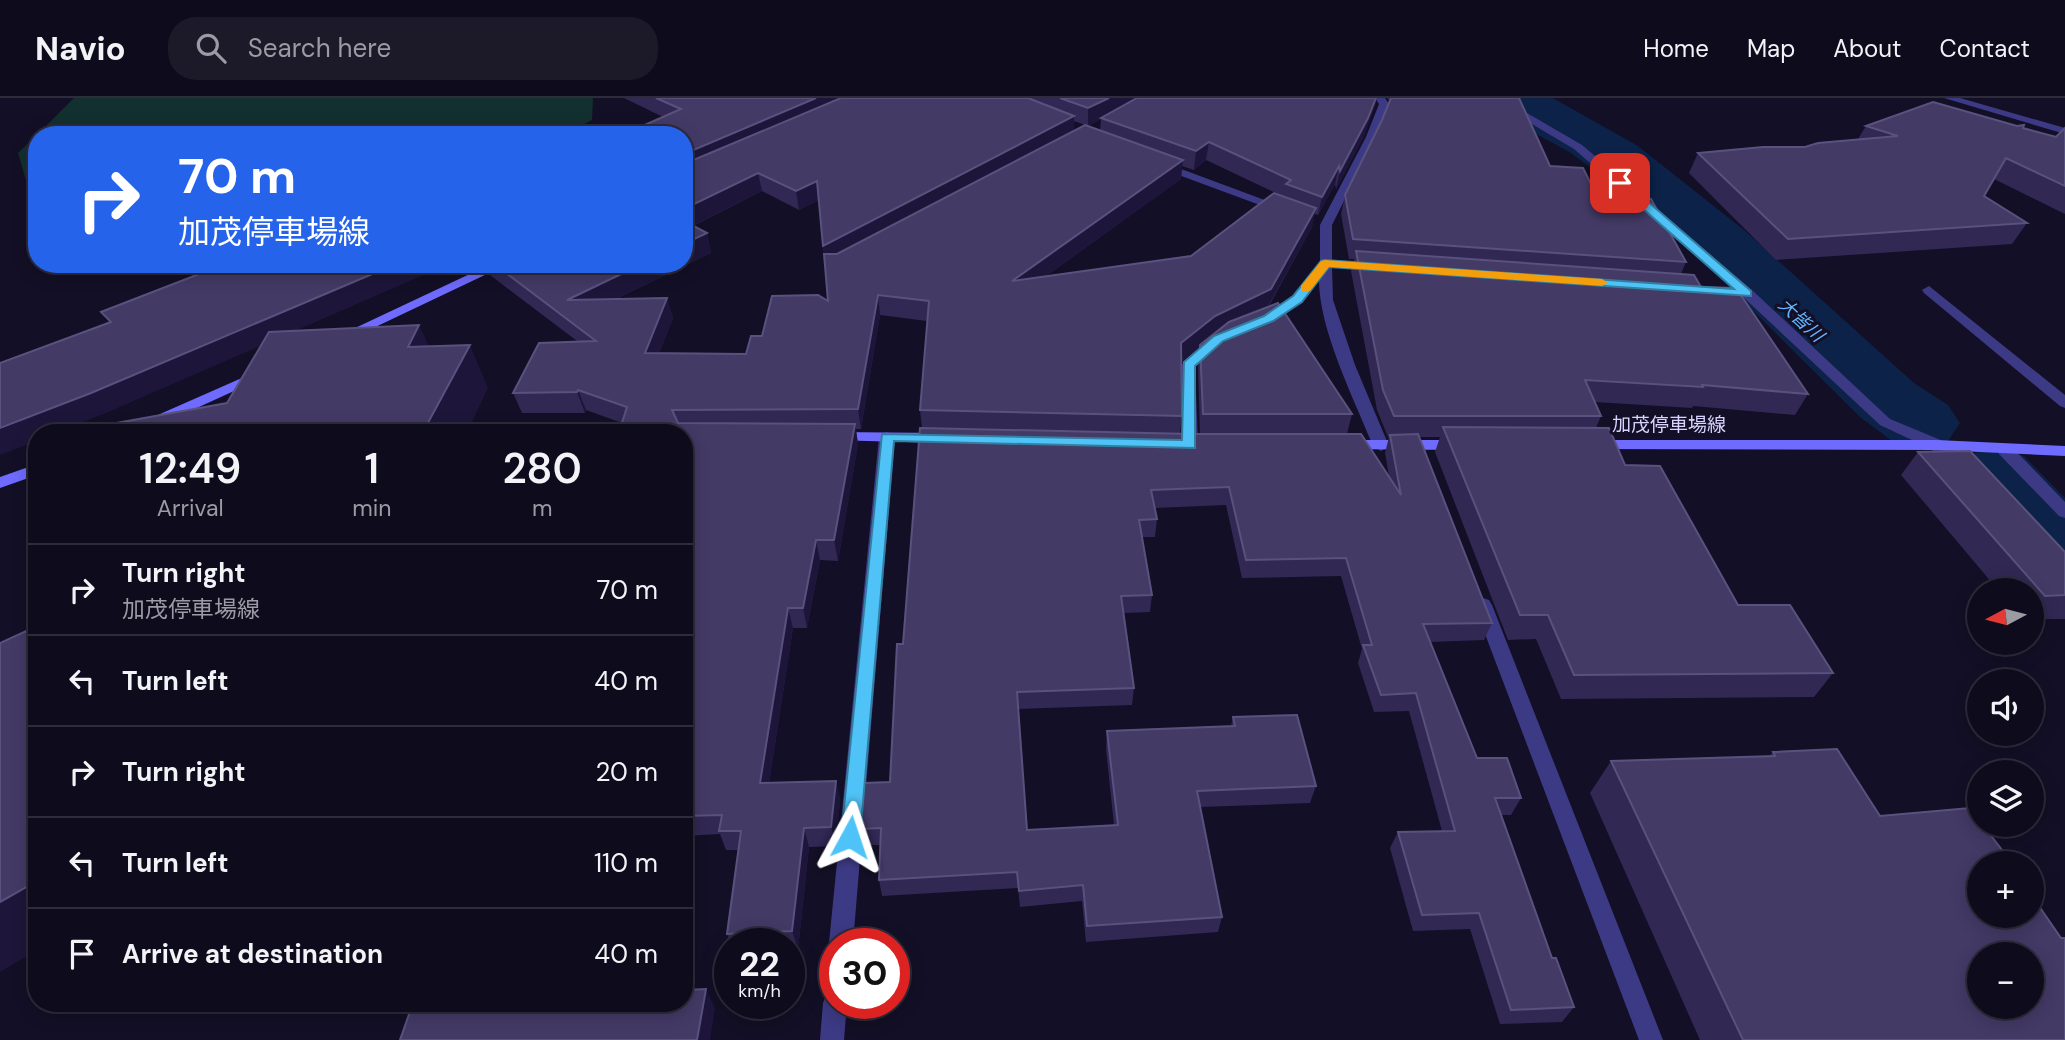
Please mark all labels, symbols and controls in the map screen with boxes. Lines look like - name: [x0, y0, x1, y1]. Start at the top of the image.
- search box: [168, 17, 658, 80]
- text: Navio: [35, 27, 126, 70]
- icon: search: [192, 29, 230, 67]
- text: Search here: [248, 31, 391, 65]
- text: Home: [1643, 33, 1709, 64]
- text: Map: [1747, 33, 1795, 64]
- text: About: [1833, 33, 1902, 64]
- text: Contact: [1940, 33, 2030, 64]
- text: 70 m: [178, 144, 296, 208]
- pin: [1590, 153, 1650, 213]
- icon: right: [63, 154, 154, 245]
- icon: arrive: [1601, 164, 1639, 202]
- text: 加茂停車場線: [178, 211, 370, 253]
- water label: 大皆川: [1773, 293, 1830, 349]
- street label: 加茂停車場線: [1612, 412, 1726, 437]
- text: 12:49: [139, 441, 241, 496]
- text: 1: [365, 441, 379, 496]
- text: 280: [503, 441, 582, 496]
- text: Arrival: [157, 493, 224, 523]
- text: min: [352, 493, 392, 523]
- text: m: [532, 493, 552, 523]
- text: Turn right: [122, 556, 246, 590]
- icon: right: [63, 571, 101, 609]
- text: 70 m: [597, 573, 658, 607]
- north arrow: [1967, 578, 2044, 654]
- map controls: [1967, 578, 2044, 1019]
- text: 加茂停車場線: [122, 594, 260, 624]
- icon: left: [63, 662, 101, 700]
- text: Turn left: [122, 664, 229, 698]
- text: 40 m: [594, 664, 658, 698]
- button: sound: [1967, 669, 2044, 746]
- icon: right: [63, 753, 101, 791]
- text: Turn right: [122, 755, 246, 789]
- text: 20 m: [595, 755, 658, 789]
- button: layers: [1967, 760, 2044, 837]
- position arrow: [813, 800, 887, 874]
- icon: left: [63, 844, 101, 882]
- text: Turn left: [122, 846, 229, 880]
- text: 110 m: [594, 846, 658, 880]
- button: +: [1967, 851, 2044, 928]
- speed limit sign: 30: [819, 928, 910, 1019]
- icon: arrive: [63, 935, 101, 973]
- text: Arrive at destination: [122, 937, 383, 971]
- text: 40 m: [594, 937, 658, 971]
- text: 22: [739, 941, 780, 987]
- button: −: [1967, 942, 2044, 1019]
- text: km/h: [738, 979, 781, 1003]

